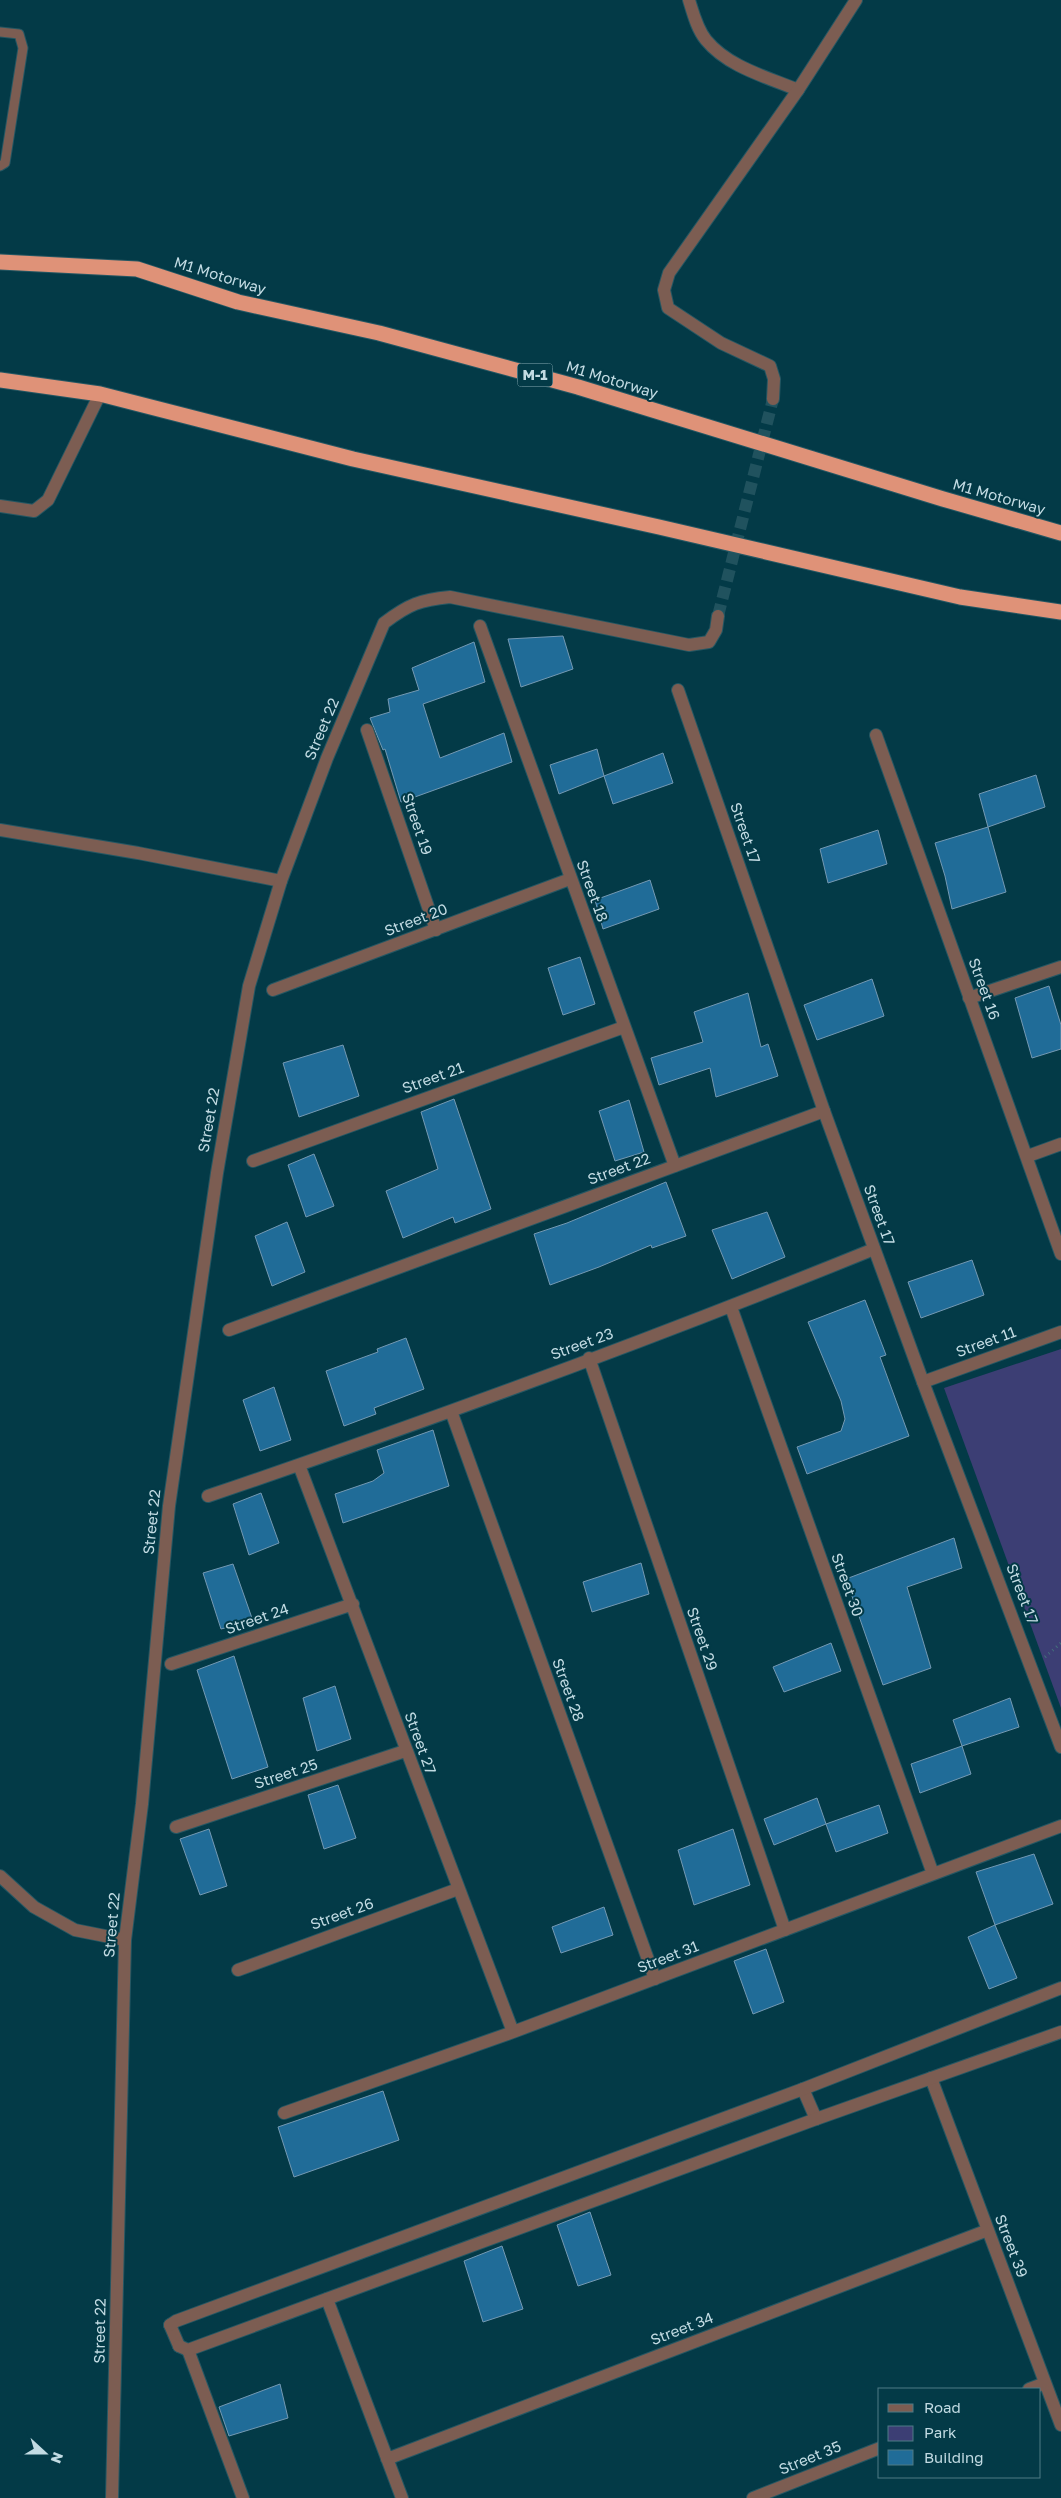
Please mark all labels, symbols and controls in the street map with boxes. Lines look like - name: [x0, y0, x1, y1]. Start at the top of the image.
- street label: M1 Motorway: [172, 252, 269, 298]
- street label: M1 Motorway: [564, 356, 661, 402]
- road number: M-1: [518, 364, 552, 386]
- street label: M1 Motorway: [951, 474, 1048, 518]
- street label: Street 22: [300, 695, 342, 762]
- street label: Street 19: [399, 790, 437, 857]
- street label: Street 17: [727, 800, 765, 866]
- street label: Street 18: [573, 857, 612, 924]
- street label: Street 20: [382, 899, 450, 939]
- street label: Street 16: [965, 955, 1004, 1022]
- street label: Street 21: [399, 1058, 466, 1096]
- street label: Street 22: [193, 1086, 223, 1154]
- street label: Street 22: [585, 1148, 653, 1188]
- street label: Street 17: [861, 1182, 899, 1248]
- street label: Street 11: [953, 1322, 1018, 1360]
- street label: Street 23: [548, 1323, 616, 1363]
- street label: Street 22: [139, 1488, 163, 1555]
- street label: Street 30: [828, 1550, 868, 1619]
- street label: Street 17: [1003, 1561, 1043, 1626]
- street label: Street 24: [223, 1599, 291, 1637]
- street label: Street 29: [684, 1605, 722, 1673]
- street label: Street 28: [549, 1656, 589, 1724]
- street label: Street 27: [401, 1709, 440, 1776]
- street label: Street 25: [252, 1754, 320, 1792]
- street label: Street 22: [99, 1891, 123, 1958]
- street label: Street 26: [308, 1893, 376, 1933]
- street label: Street 31: [634, 1936, 701, 1976]
- street label: Street 39: [992, 2212, 1032, 2280]
- street label: Street 22: [89, 2298, 109, 2364]
- street label: Street 34: [648, 2308, 716, 2348]
- legend: [878, 2388, 1041, 2478]
- text: Road: [924, 2398, 961, 2416]
- text: Park: [924, 2423, 957, 2441]
- north arrow: [20, 2428, 70, 2478]
- street label: Street 35: [776, 2436, 843, 2478]
- text: Building: [924, 2448, 984, 2466]
- text: N: [48, 2450, 67, 2466]

